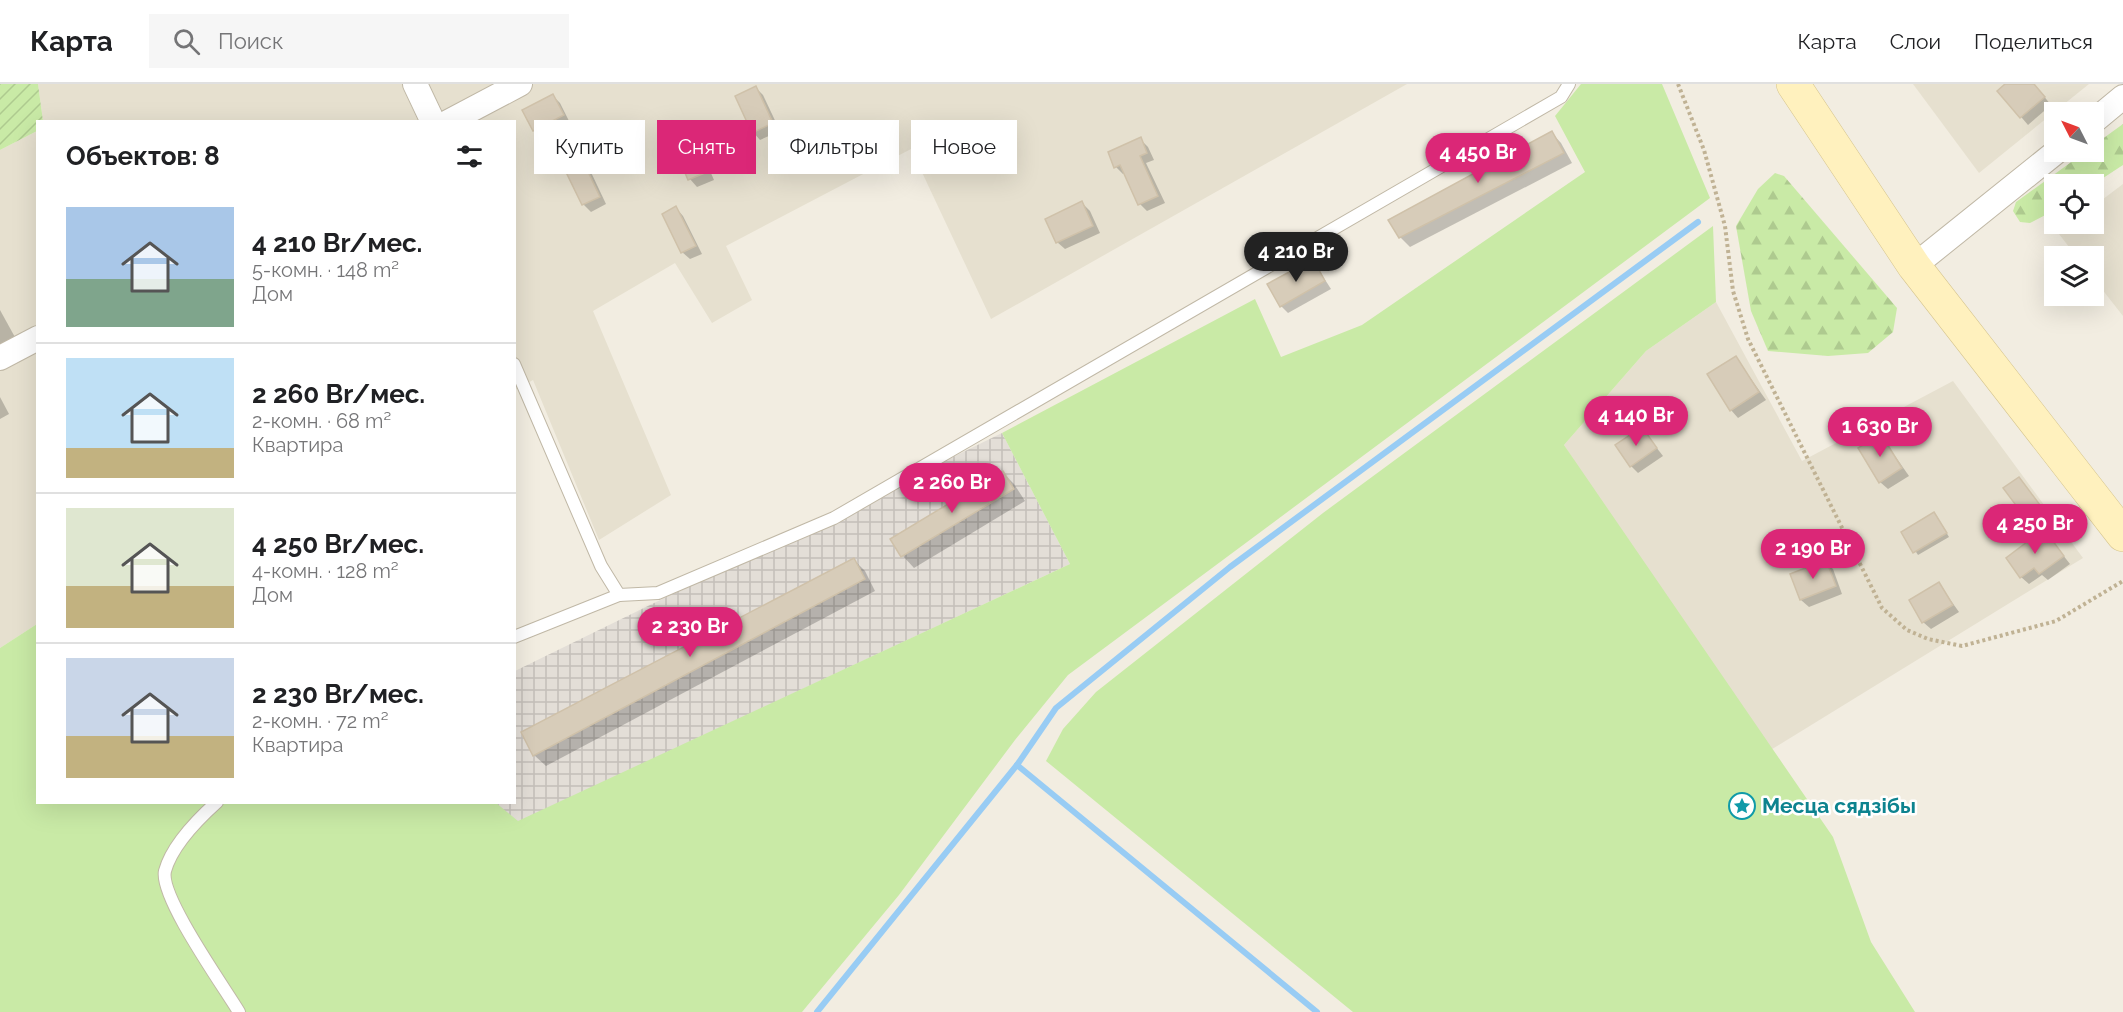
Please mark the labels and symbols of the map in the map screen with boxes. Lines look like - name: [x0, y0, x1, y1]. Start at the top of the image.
- north arrow: [2044, 102, 2104, 162]
- pin: 4 450 Br: [1416, 133, 1540, 184]
- pin: 4 210 Br: [1234, 232, 1358, 283]
- pin: 4 140 Br: [1574, 396, 1698, 447]
- pin: 1 630 Br: [1818, 407, 1942, 458]
- pin: 2 260 Br: [890, 463, 1014, 514]
- pin: 4 250 Br: [1973, 504, 2097, 555]
- pin: 2 190 Br: [1751, 529, 1875, 580]
- pin: 2 230 Br: [628, 607, 752, 658]
- place icon: Месца сядзібы: [1727, 791, 1757, 821]
- place label: Месца сядзібы: [1762, 793, 1916, 818]

